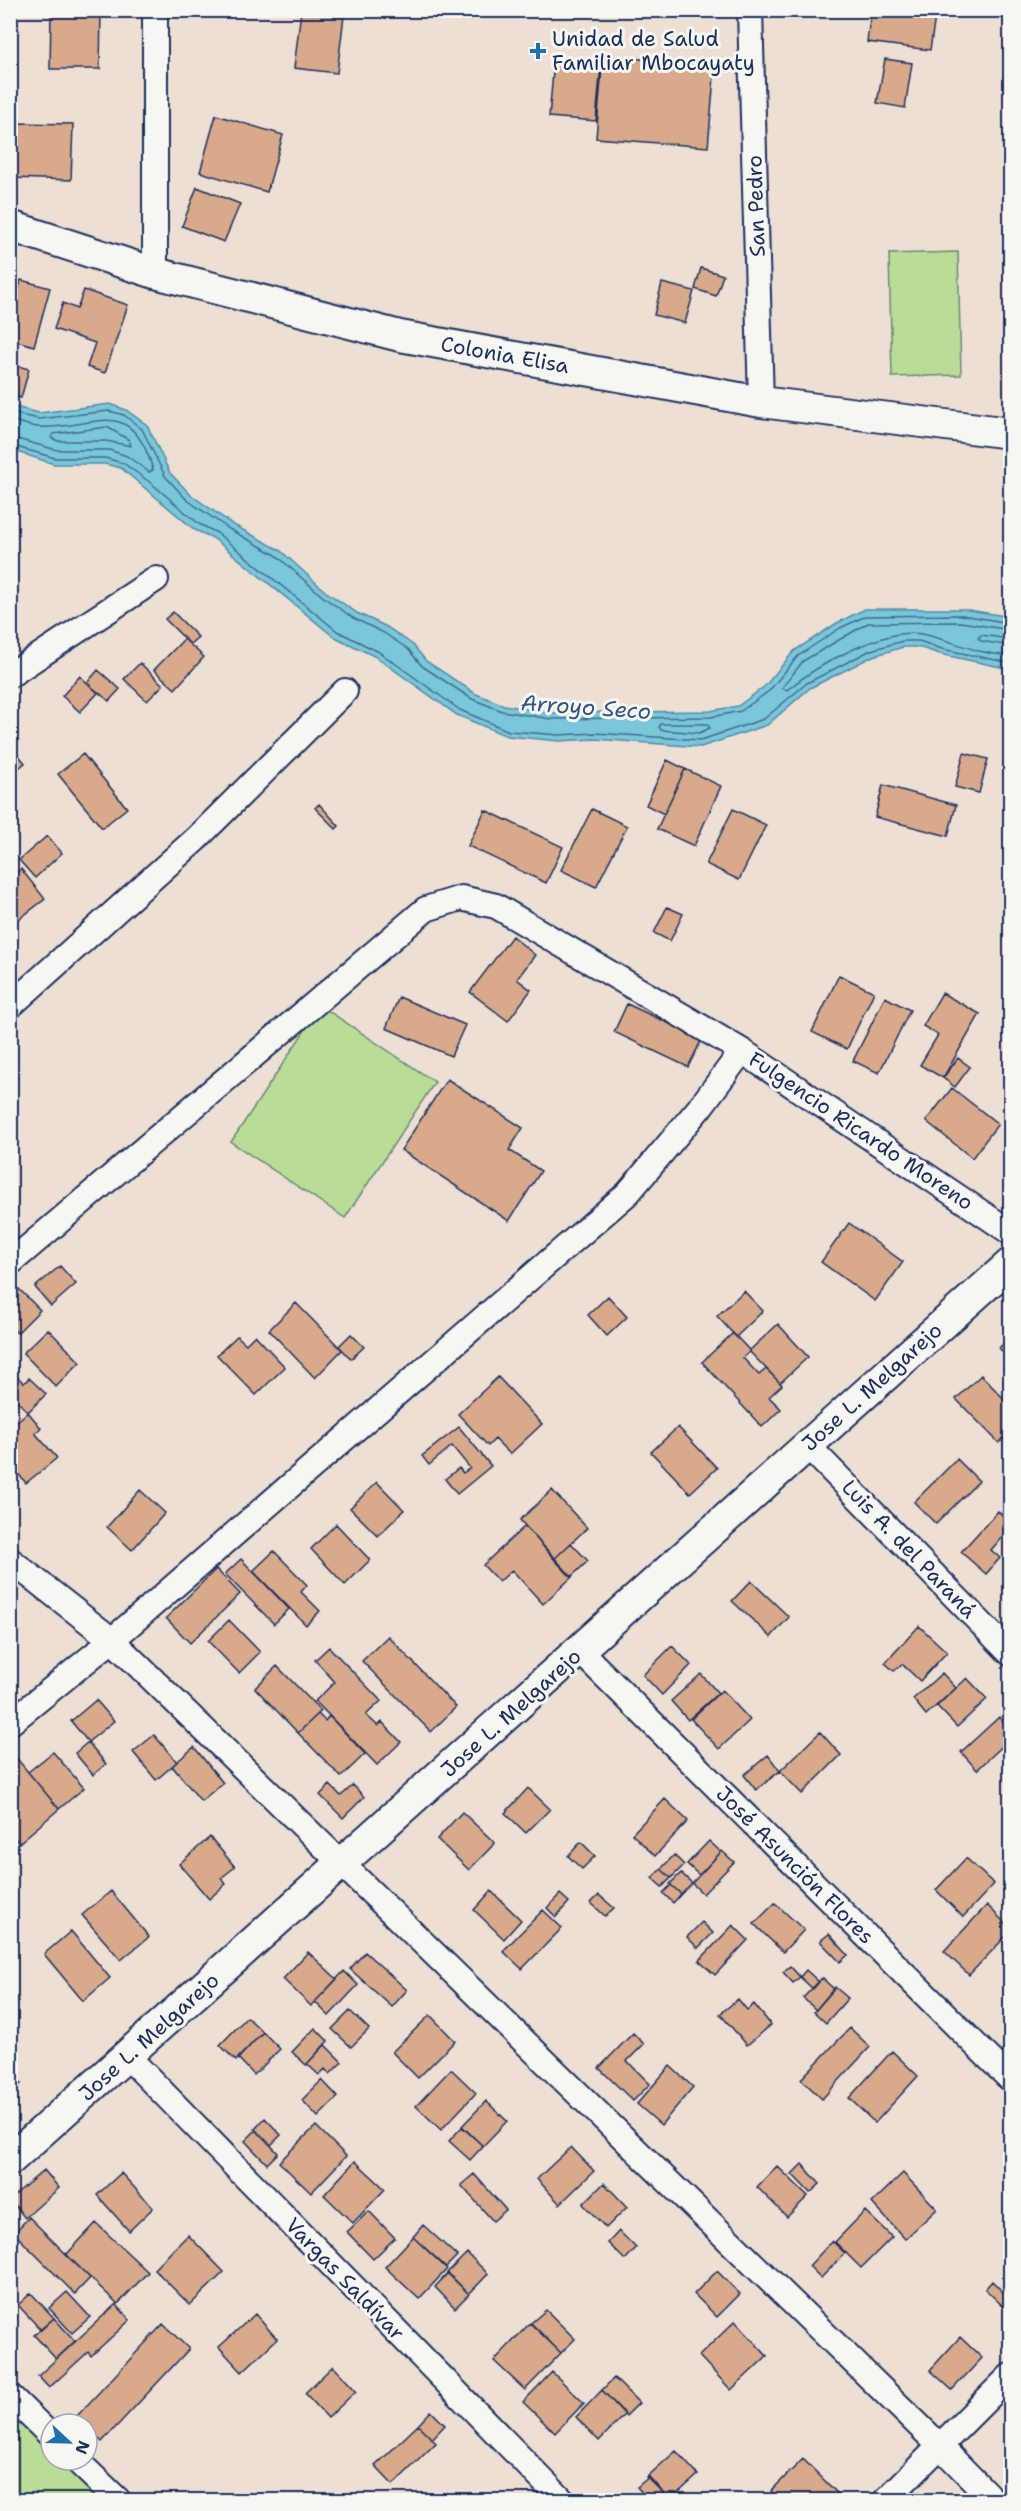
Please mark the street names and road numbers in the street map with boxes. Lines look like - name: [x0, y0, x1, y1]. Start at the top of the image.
- street label: San Pedro: [740, 154, 772, 258]
- street label: Colonia Elisa: [439, 330, 571, 380]
- street label: Fulgencio Ricardo Moreno: [743, 1045, 979, 1217]
- street label: Jose L. Melgarejo: [796, 1316, 948, 1458]
- street label: Luis A. del Paraná: [836, 1474, 982, 1624]
- street label: Jose L. Melgarejo: [435, 1642, 587, 1784]
- street label: José Asunción Flores: [710, 1780, 880, 1950]
- street label: Jose L. Melgarejo: [73, 1966, 225, 2108]
- street label: Vargas Saldívar: [279, 2212, 411, 2346]

